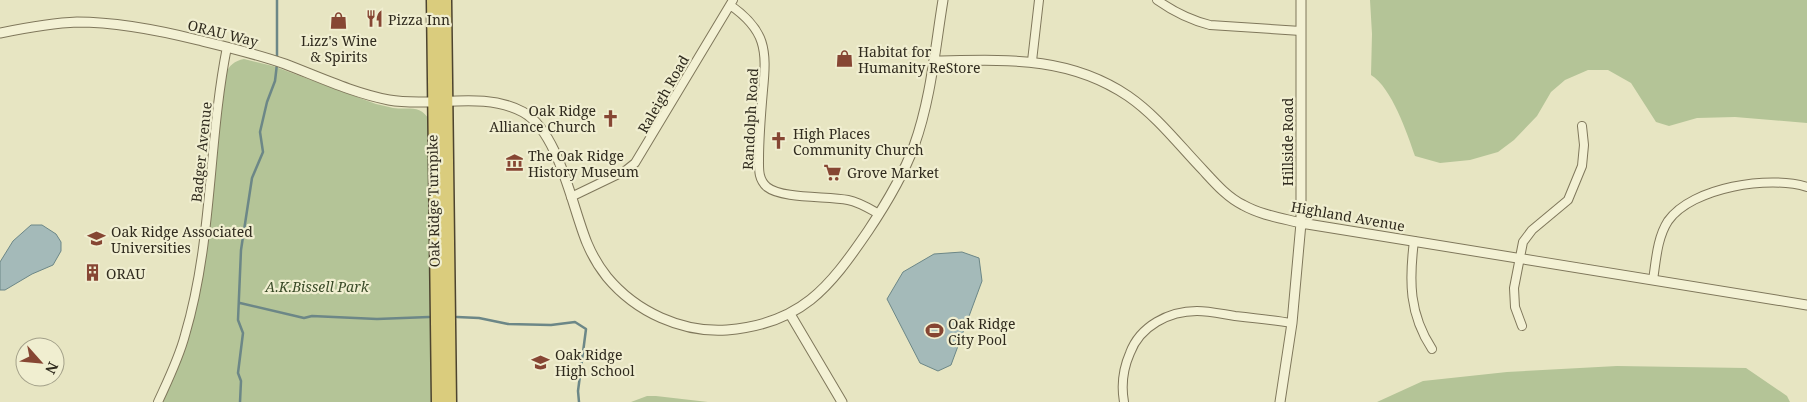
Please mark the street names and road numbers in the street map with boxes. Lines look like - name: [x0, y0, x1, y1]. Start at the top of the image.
- street label: ORAU Way: [186, 15, 260, 51]
- street label: Raleigh Road: [633, 51, 693, 137]
- street label: Randolph Road: [738, 67, 762, 170]
- street label: Hillside Road: [1278, 97, 1297, 186]
- street label: Badger Avenue: [186, 101, 216, 203]
- street label: Oak Ridge Turnpike: [422, 135, 444, 267]
- street label: Highland Avenue: [1289, 197, 1407, 235]

